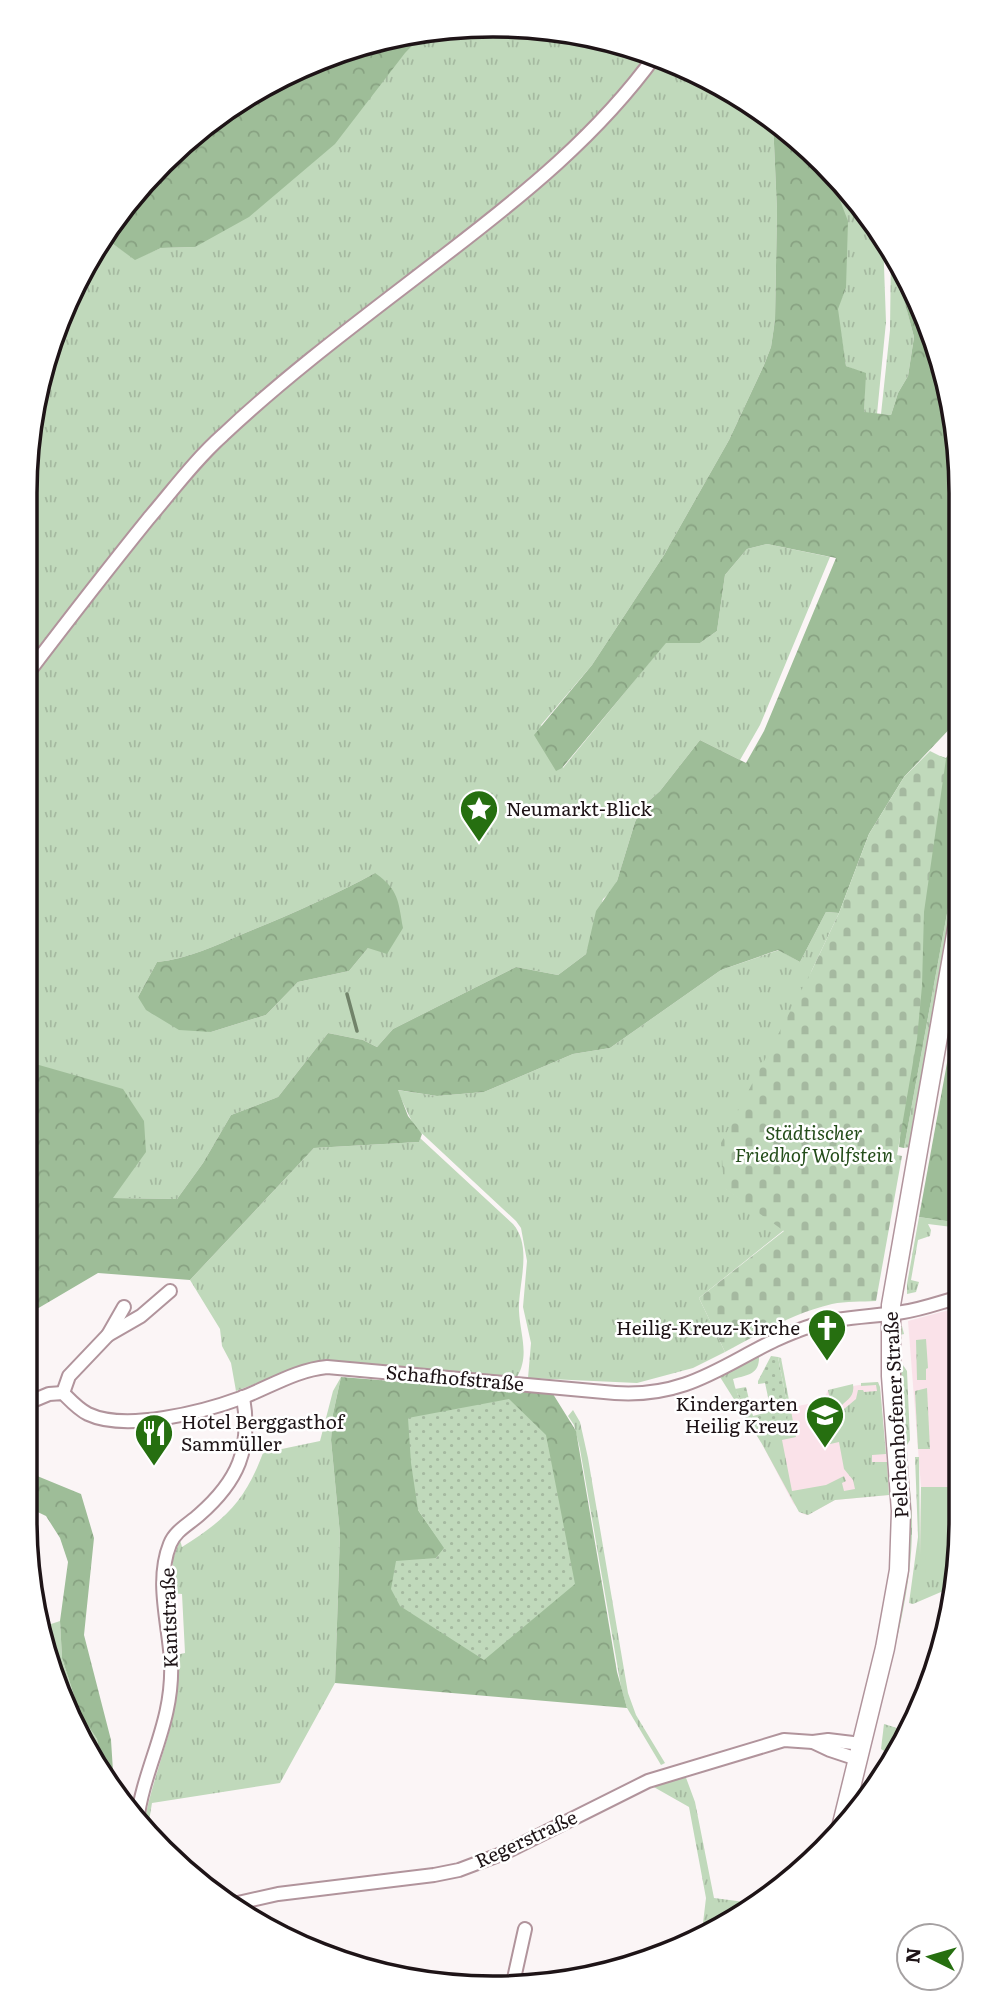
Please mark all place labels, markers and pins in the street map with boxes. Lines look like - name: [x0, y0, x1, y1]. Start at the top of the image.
- place icon: Neumarkt-Blick: [458, 788, 500, 843]
- place label: Neumarkt-Blick: [506, 794, 652, 822]
- church icon: Heilig-Kreuz-Kirche: [806, 1307, 848, 1362]
- place label: Heilig-Kreuz-Kirche: [616, 1313, 800, 1341]
- place label: Kindergarten Heilig Kreuz: [676, 1389, 798, 1439]
- school or university icon: Kindergarten Heilig Kreuz: [804, 1394, 846, 1449]
- place label: Hotel Berggasthof Sammüller: [181, 1407, 346, 1457]
- restaurant icon: Hotel Berggasthof Sammüller: [133, 1412, 175, 1467]

